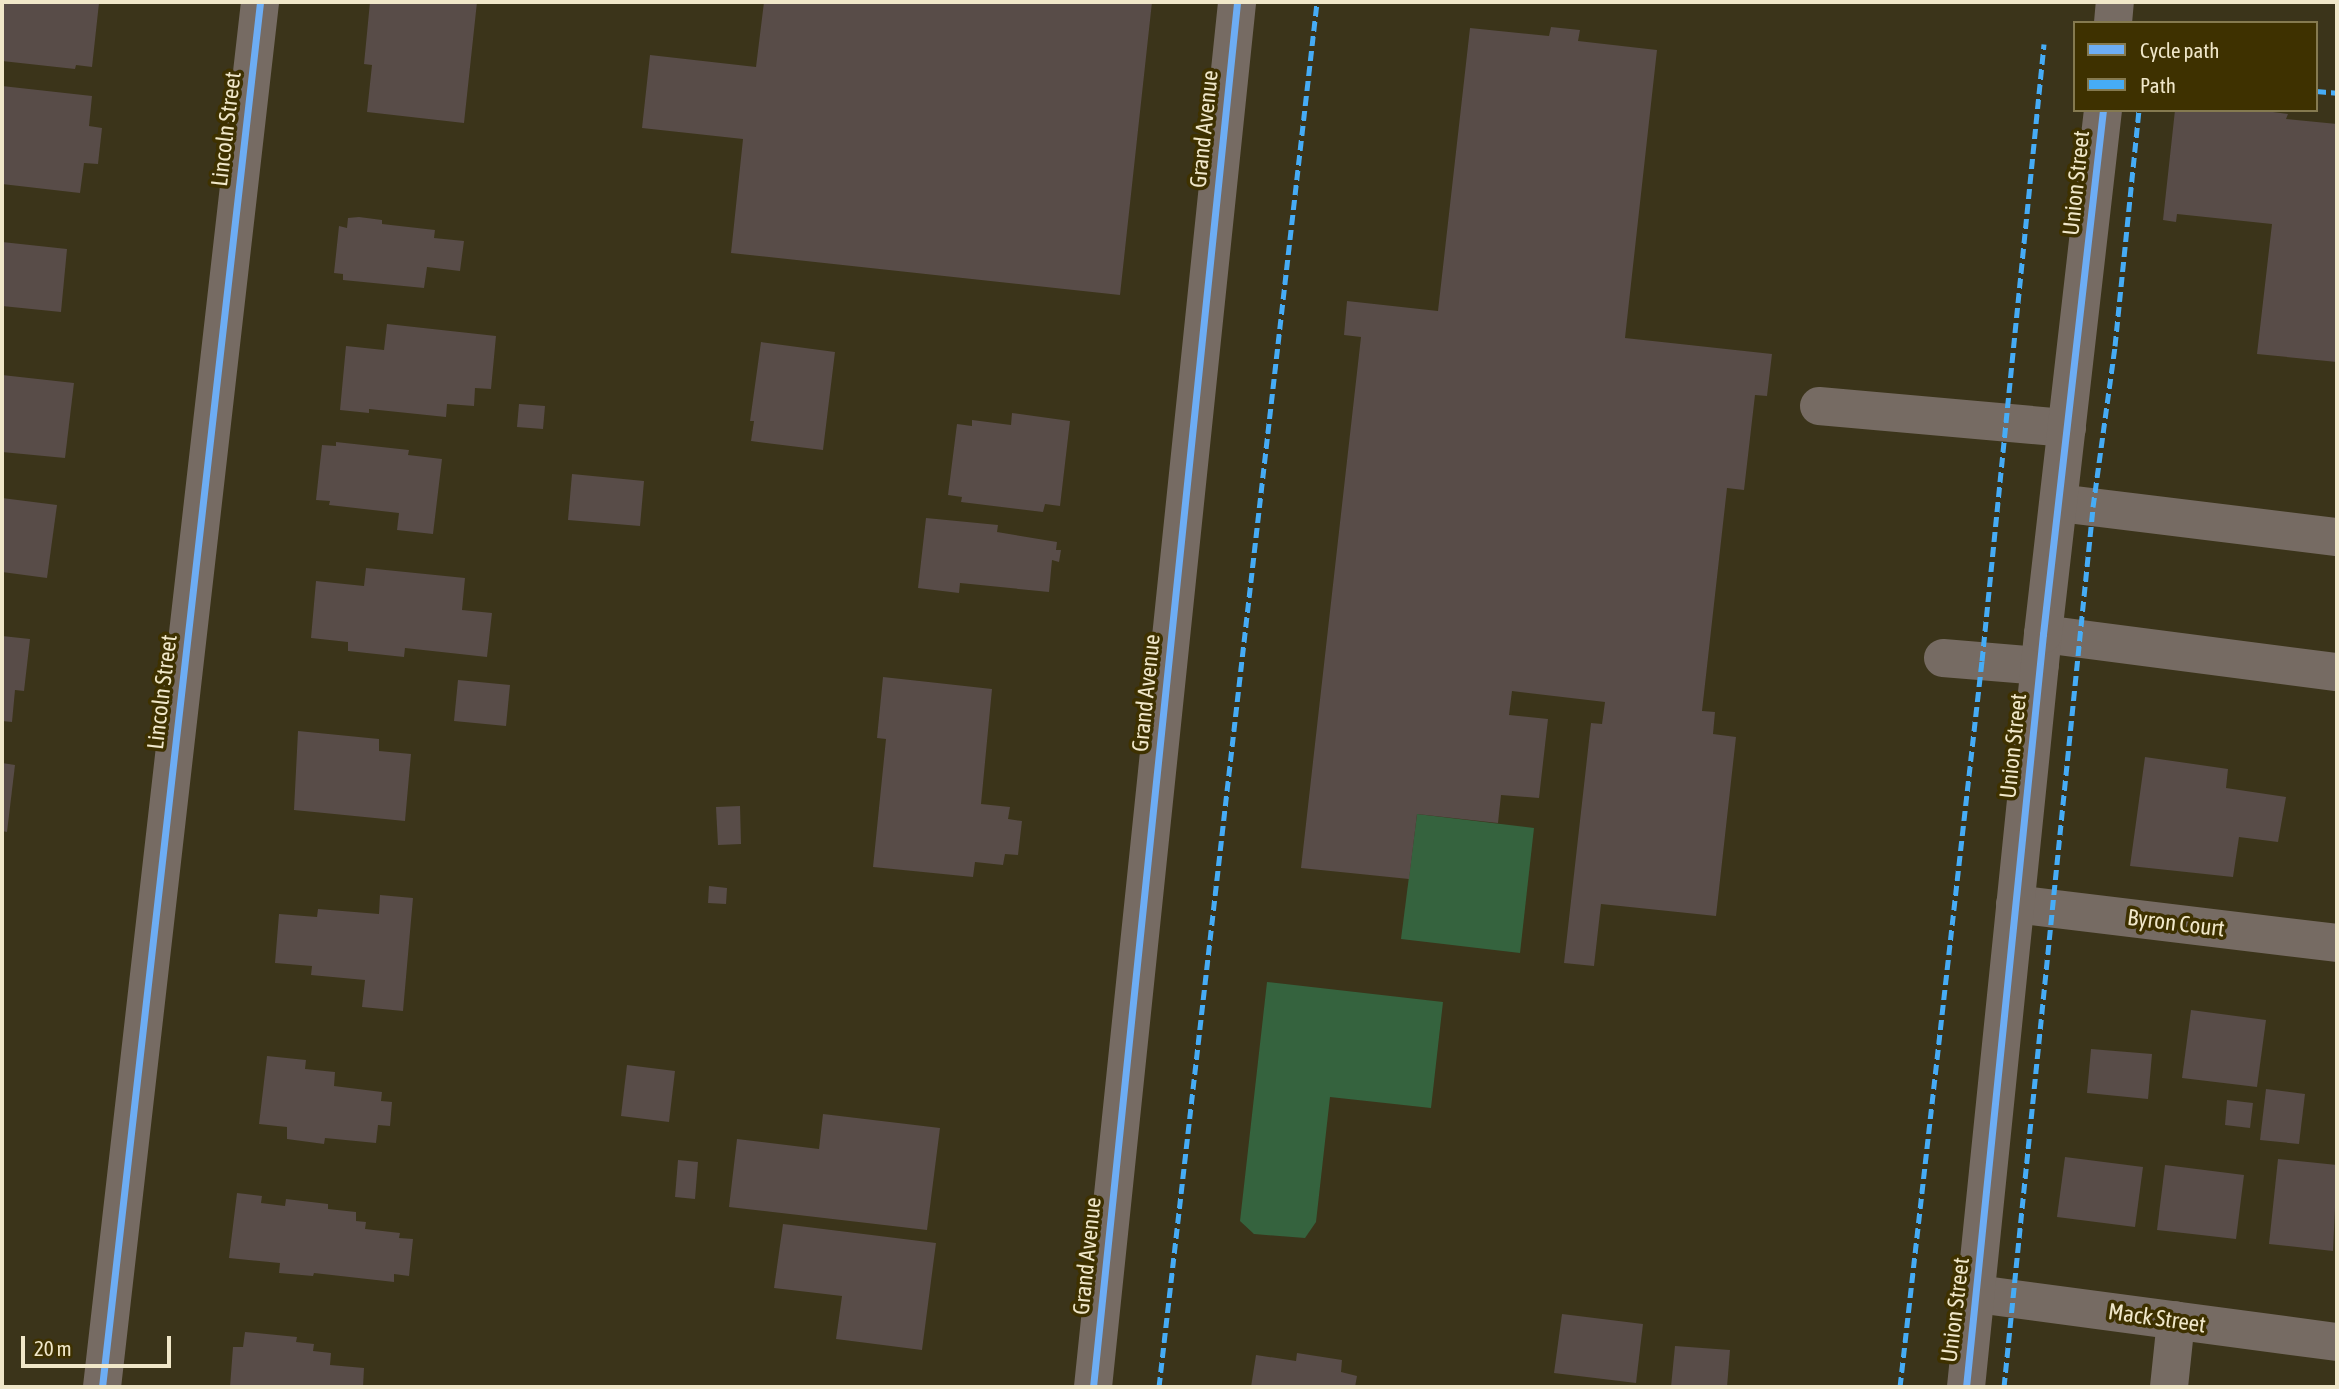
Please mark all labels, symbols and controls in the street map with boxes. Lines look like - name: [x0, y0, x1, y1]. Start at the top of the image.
- legend: [2073, 21, 2318, 112]
- text: Cycle path: [2140, 38, 2219, 62]
- street label: Grand Avenue: [1184, 69, 1224, 189]
- street label: Lincoln Street: [205, 70, 247, 188]
- text: Path: [2140, 73, 2176, 97]
- street label: Union Street: [2057, 129, 2095, 237]
- street label: Lincoln Street: [141, 633, 183, 751]
- street label: Grand Avenue: [1126, 633, 1166, 753]
- street label: Union Street: [1994, 692, 2032, 800]
- street label: Byron Court: [2126, 903, 2226, 943]
- street label: Grand Avenue: [1067, 1196, 1107, 1316]
- street label: Union Street: [1935, 1256, 1975, 1364]
- street label: Mack Street: [2106, 1297, 2208, 1339]
- scale bar: [24, 1322, 175, 1366]
- text: 20 m: [34, 1336, 72, 1360]

